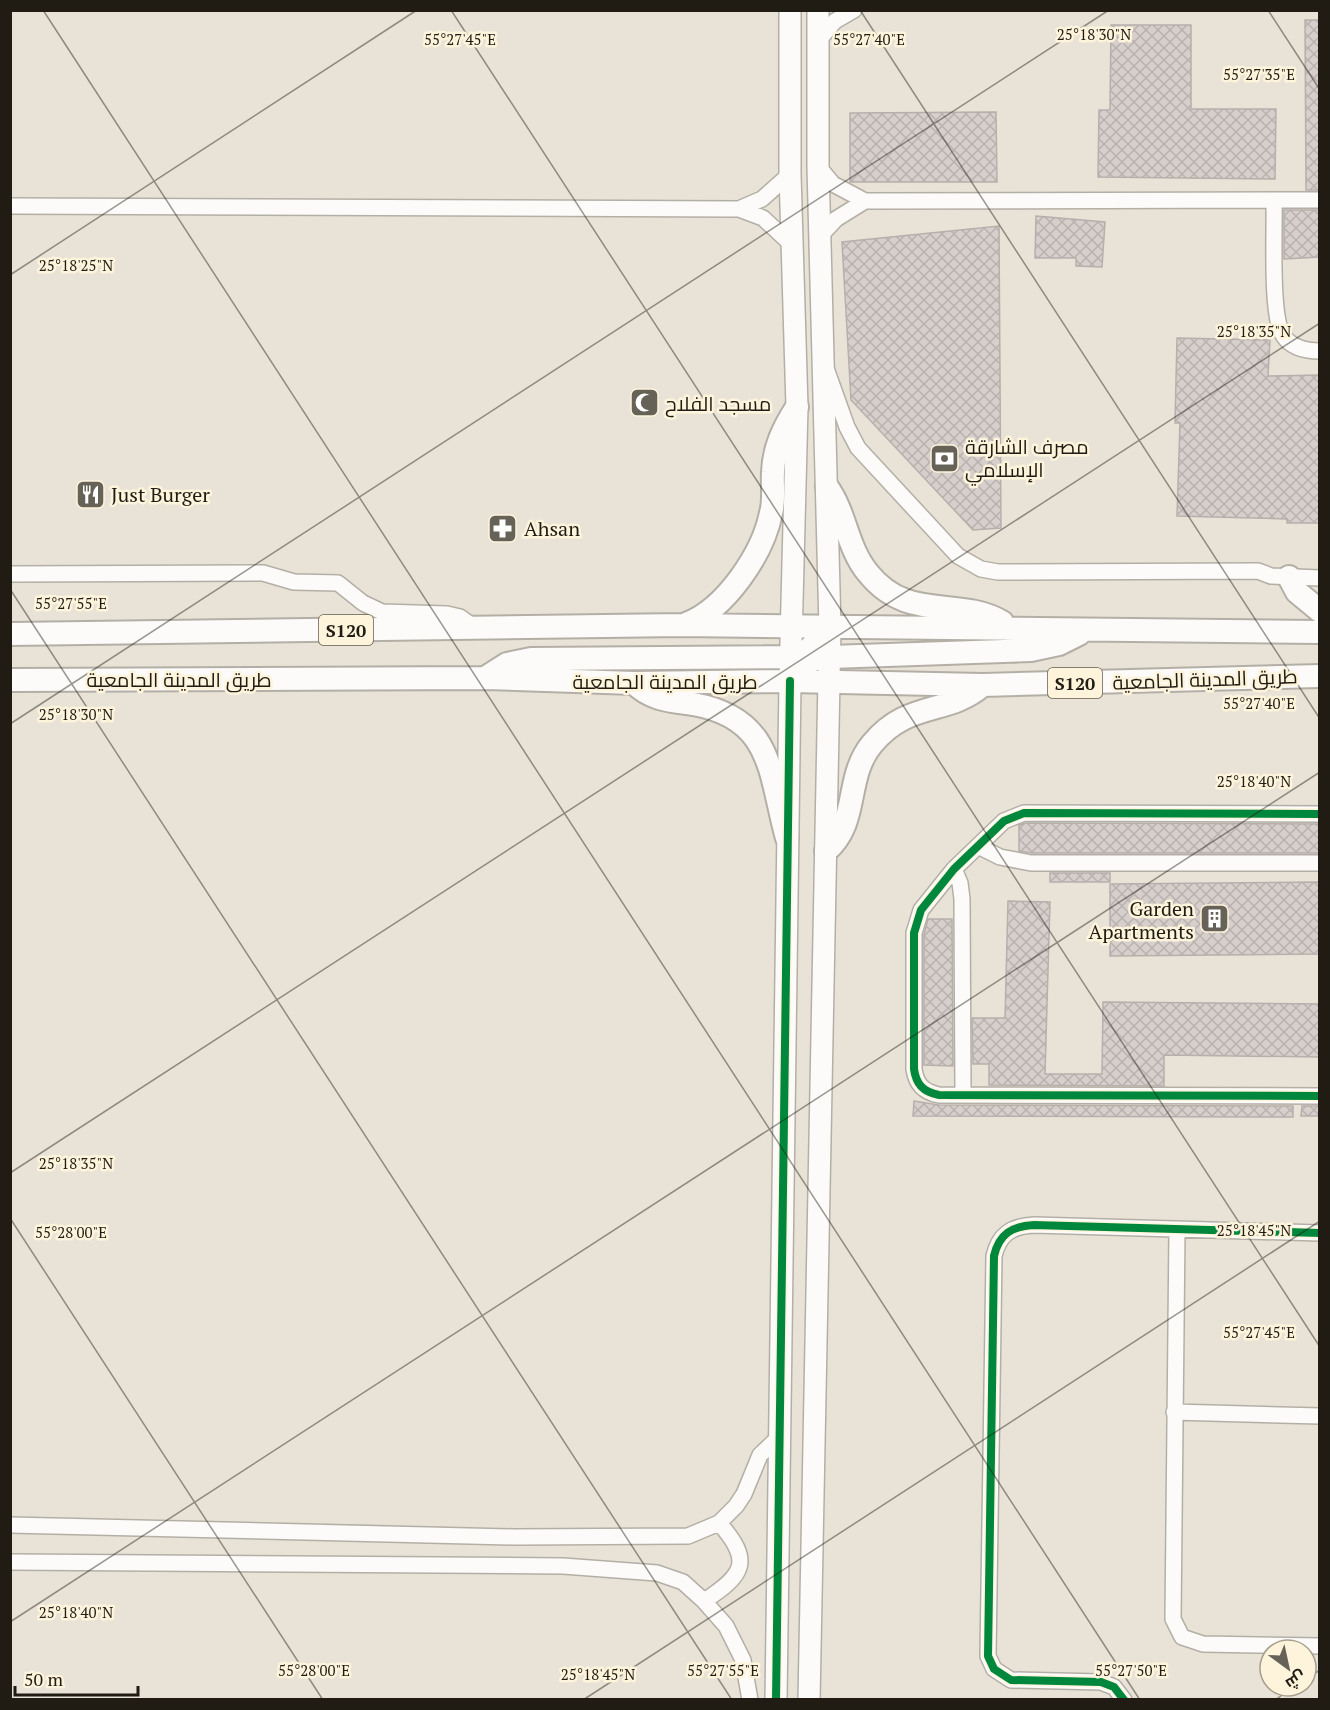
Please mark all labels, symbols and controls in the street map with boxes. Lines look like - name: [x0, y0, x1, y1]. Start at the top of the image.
- text: 25°18'30"N: [1057, 24, 1131, 44]
- text: 55°27'45"E: [424, 29, 496, 49]
- text: 55°27'40"E: [833, 29, 905, 49]
- text: 55°27'35"E: [1223, 64, 1295, 84]
- text: 25°18'25"N: [39, 255, 113, 275]
- text: 25°18'35"N: [1217, 321, 1291, 341]
- mosque icon: مسجد الفلاح: [628, 387, 660, 419]
- place label: مسجد الفلاح: [665, 390, 771, 418]
- place label: مصرف الشارقة الإسلامي: [965, 433, 1089, 486]
- bank icon: مصرف الشارقة الإسلامي: [928, 442, 960, 474]
- restaurant icon: Just Burger: [74, 478, 106, 510]
- place label: Just Burger: [111, 481, 210, 508]
- pharmacy icon: Ahsan: [487, 512, 519, 544]
- place label: Ahsan: [524, 515, 580, 542]
- text: 55°27'55"E: [35, 593, 107, 613]
- road number: S120: [319, 615, 373, 645]
- street label: طريق المدينة الجامعية: [1112, 662, 1298, 696]
- street label: طريق المدينة الجامعية: [86, 666, 272, 693]
- street label: طريق المدينة الجامعية: [572, 668, 758, 695]
- road number: S120: [1048, 668, 1102, 698]
- text: 55°27'40"E: [1223, 693, 1295, 713]
- text: 25°18'30"N: [39, 704, 113, 724]
- text: 25°18'40"N: [1217, 771, 1291, 791]
- place label: Garden Apartments: [1089, 895, 1194, 945]
- building icon: Garden Apartments: [1199, 903, 1231, 935]
- text: 25°18'35"N: [39, 1153, 113, 1173]
- text: 25°18'45"N: [1217, 1220, 1291, 1240]
- text: 55°28'00"E: [35, 1222, 107, 1242]
- text: 55°27'45"E: [1223, 1322, 1295, 1342]
- text: 25°18'40"N: [39, 1602, 113, 1622]
- north arrow: [1258, 1638, 1318, 1698]
- scale bar: [15, 1659, 138, 1697]
- text: 55°28'00"E: [278, 1660, 350, 1680]
- text: 55°27'55"E: [687, 1660, 759, 1680]
- text: 55°27'50"E: [1095, 1660, 1167, 1680]
- text: 25°18'45"N: [561, 1664, 635, 1684]
- text: ش: [1282, 1666, 1311, 1695]
- text: 50 m: [24, 1667, 64, 1691]

